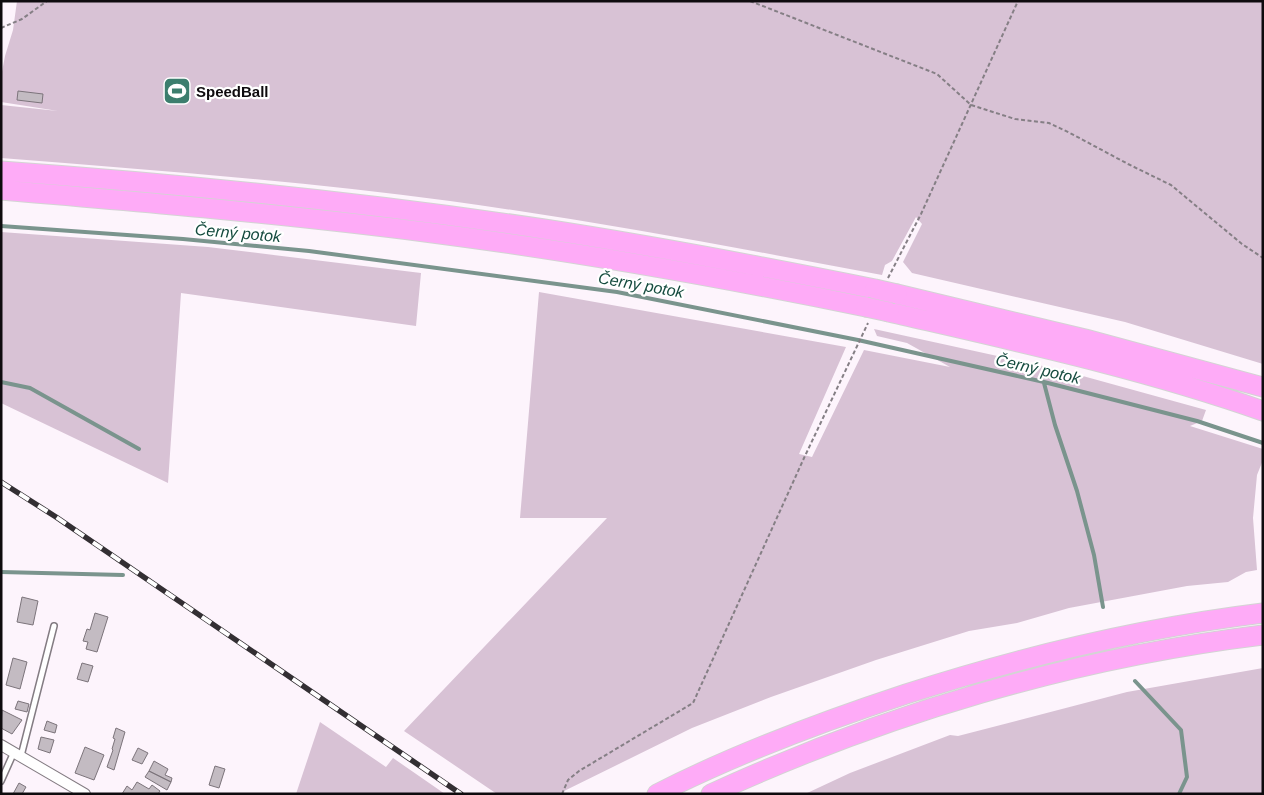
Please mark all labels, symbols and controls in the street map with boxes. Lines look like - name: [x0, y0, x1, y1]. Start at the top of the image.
- sports icon: SpeedBall: [162, 76, 192, 106]
- place label: SpeedBall: [196, 83, 269, 100]
- water label: Černý potok: [194, 220, 283, 245]
- water label: Černý potok: [597, 268, 686, 301]
- water label: Černý potok: [994, 350, 1083, 387]

